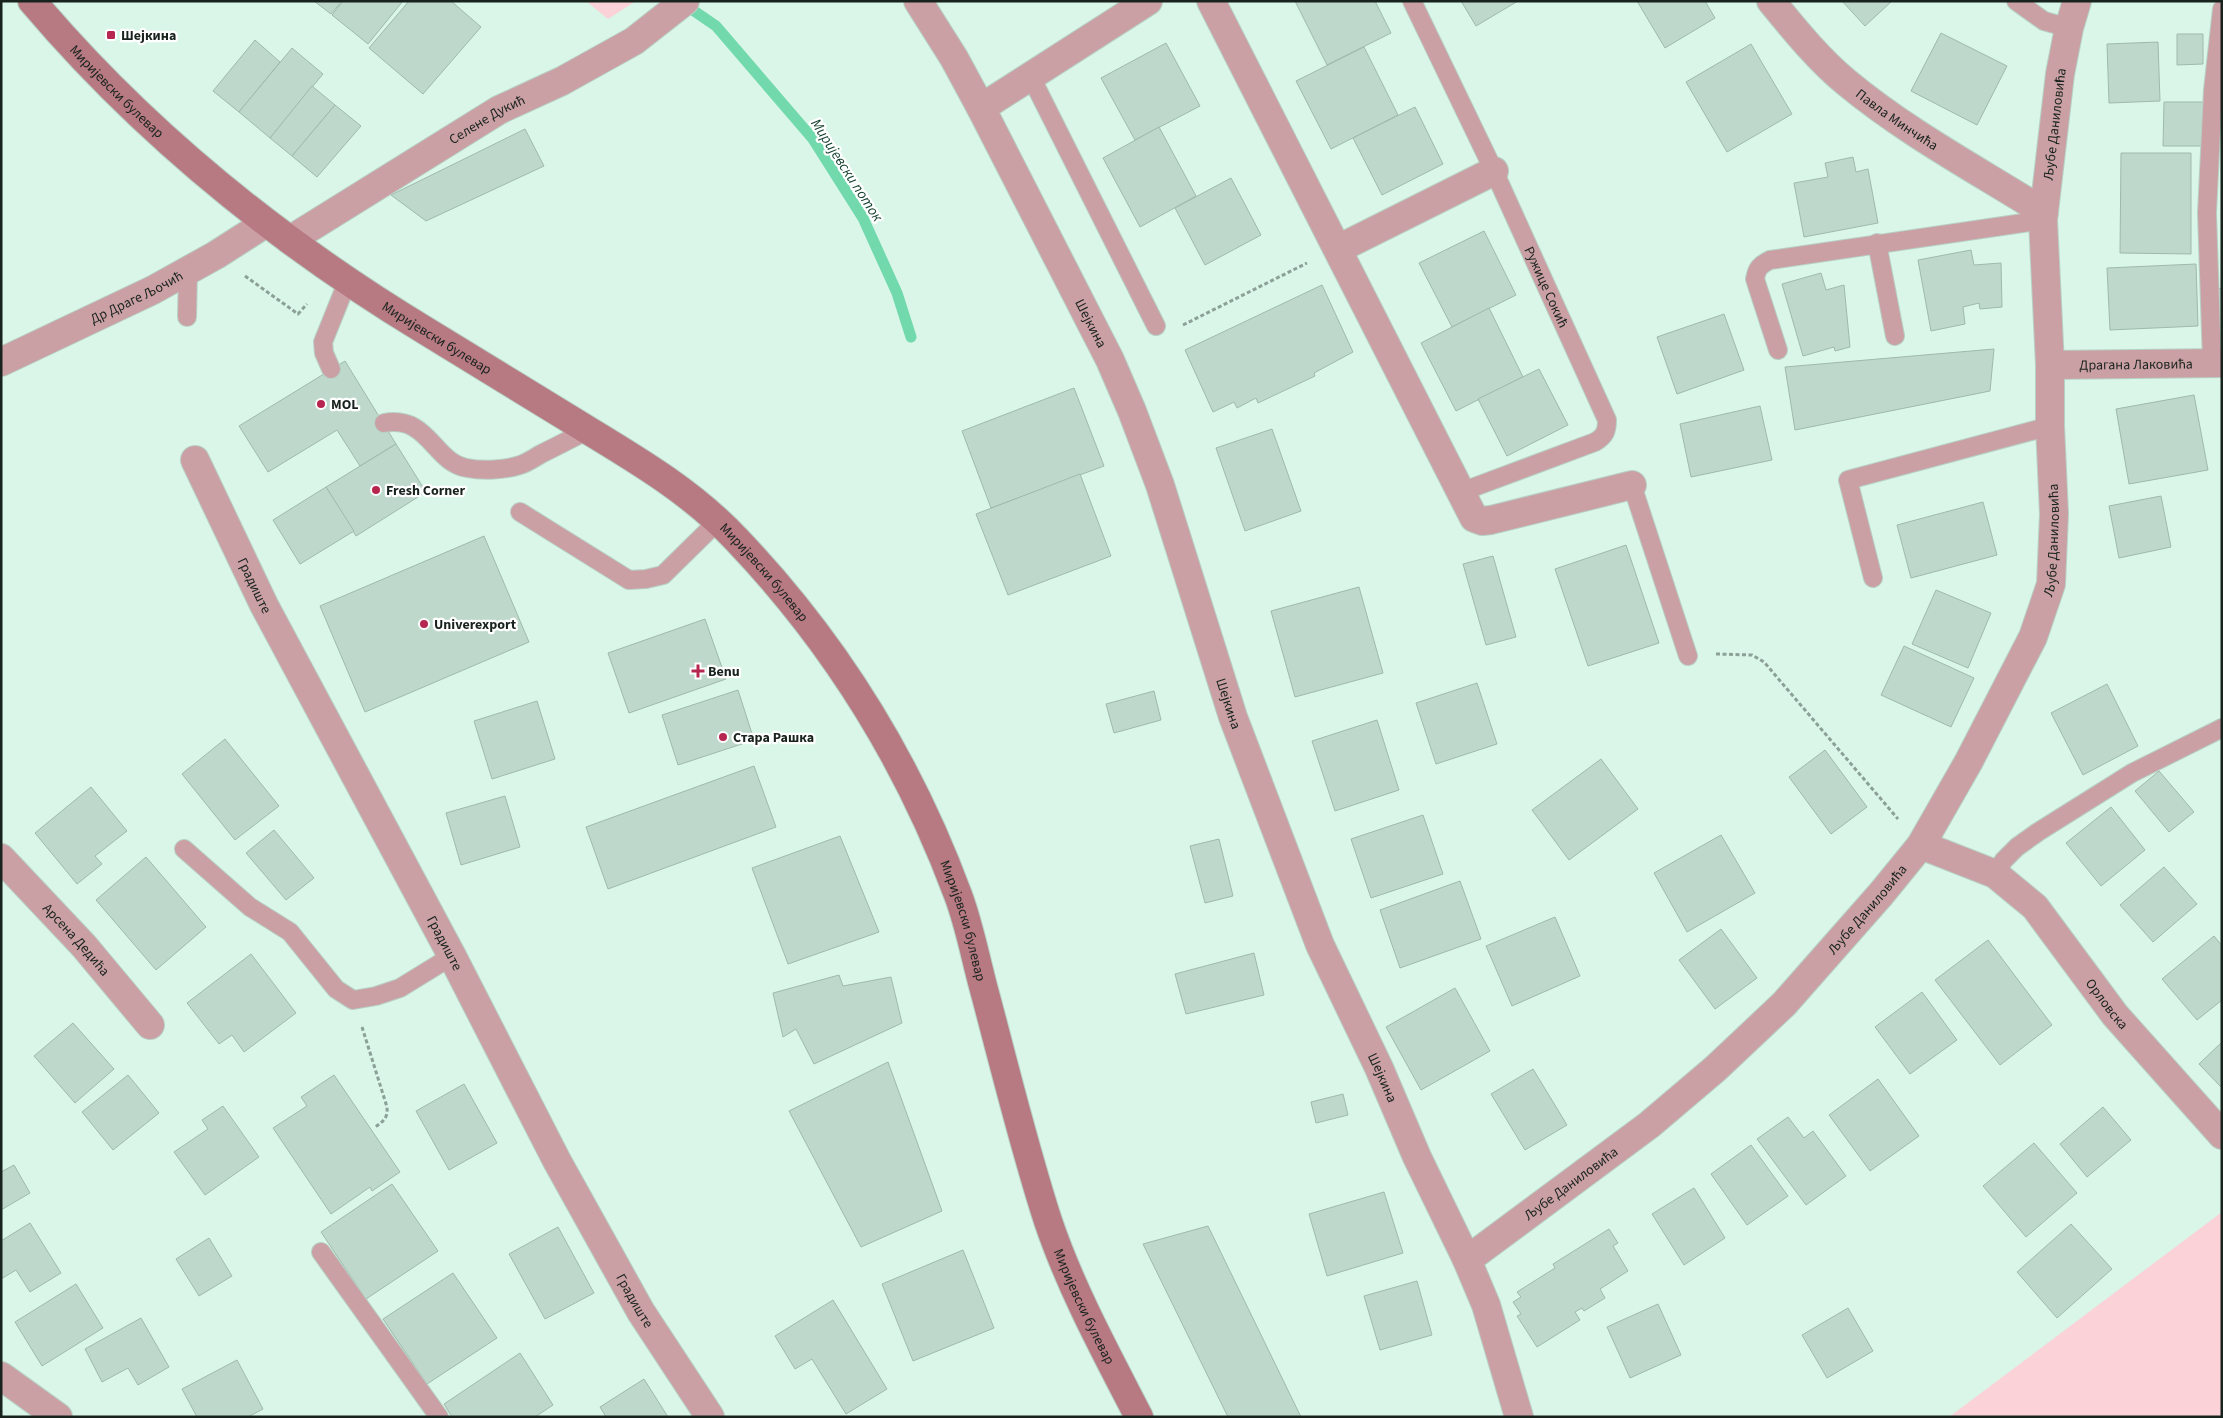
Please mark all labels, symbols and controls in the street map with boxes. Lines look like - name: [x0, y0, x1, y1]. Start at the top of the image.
- place label: Шејкина: [121, 26, 176, 46]
- marker: Шејкина: [105, 29, 117, 41]
- street label: Миријевски булевар: [64, 41, 168, 143]
- street label: Љубе Даниловића: [2039, 66, 2072, 182]
- street label: Павла Минчића: [1851, 85, 1942, 156]
- street label: Селене Дукић: [445, 90, 528, 150]
- water label: Миријевски поток: [805, 115, 888, 227]
- street label: Ружице Сокић: [1519, 243, 1573, 331]
- street label: Др Драге Љочић: [87, 266, 187, 329]
- street label: Шејкина: [1069, 296, 1111, 352]
- street label: Миријевски булевар: [378, 297, 495, 380]
- street label: Драгана Лаковића: [2079, 354, 2193, 376]
- place label: MOL: [331, 395, 359, 415]
- marker: MOL: [315, 398, 327, 410]
- place label: Fresh Corner: [386, 481, 465, 501]
- street label: Љубе Даниловића: [2038, 483, 2065, 600]
- marker: Fresh Corner: [370, 484, 382, 496]
- street label: Миријевски булевар: [715, 519, 813, 627]
- street label: Градиште: [232, 555, 276, 618]
- place label: Univerexport: [434, 615, 517, 635]
- marker: Univerexport: [418, 618, 430, 630]
- place label: Benu: [708, 662, 740, 682]
- marker: Benu: [692, 665, 704, 677]
- street label: Шејкина: [1210, 676, 1246, 732]
- place label: Стара Рашка: [733, 728, 814, 748]
- marker: Стара Рашка: [717, 731, 729, 743]
- street label: Миријевски булевар: [934, 857, 990, 984]
- street label: Љубе Даниловића: [1823, 860, 1912, 959]
- street label: Арсена Дедића: [38, 899, 114, 981]
- street label: Градиште: [421, 912, 467, 975]
- street label: Орловска: [2080, 975, 2132, 1034]
- street label: Шејкина: [1362, 1050, 1402, 1106]
- street label: Љубе Даниловића: [1520, 1142, 1623, 1226]
- street label: Миријевски булевар: [1048, 1246, 1119, 1368]
- street label: Градиште: [611, 1270, 658, 1332]

